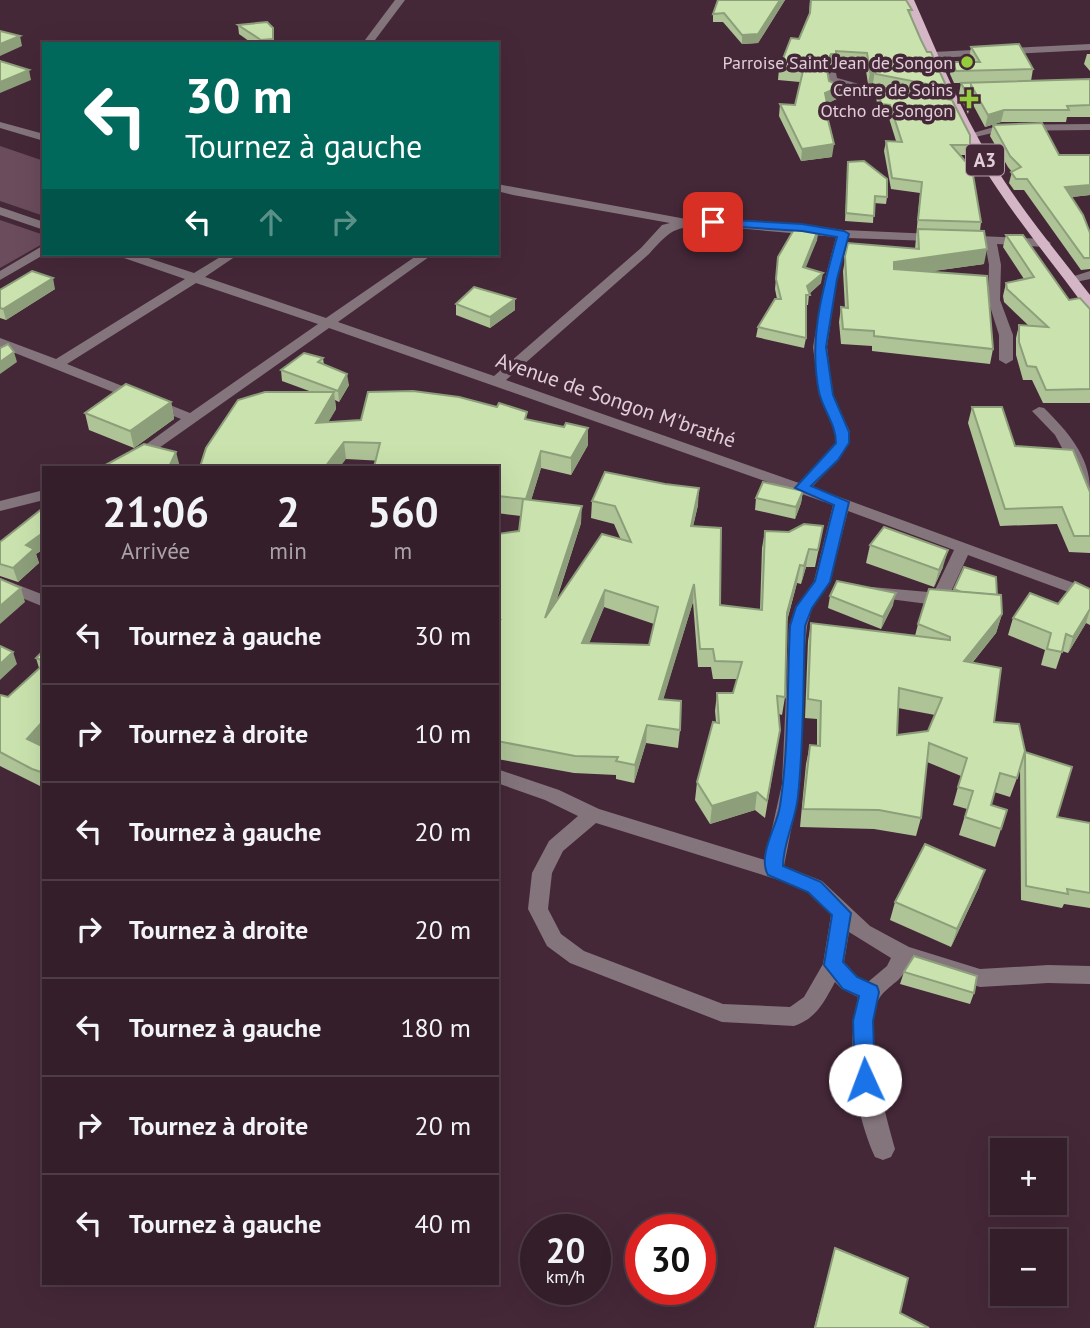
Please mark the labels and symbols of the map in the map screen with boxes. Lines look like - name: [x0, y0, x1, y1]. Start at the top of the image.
- place label: Parroise Saint Jean de Songon: [723, 51, 953, 74]
- marker: Parroise Saint Jean de Songon: [959, 54, 975, 70]
- place label: Centre de Soins Otcho de Songon: [821, 78, 953, 122]
- marker: Centre de Soins Otcho de Songon: [959, 89, 979, 109]
- road number: A3: [966, 144, 1004, 176]
- pin: [683, 192, 743, 252]
- street label: Avenue de Songon M'brathé: [493, 346, 739, 454]
- position arrow: [828, 1043, 902, 1117]
- speed limit sign: 30: [625, 1214, 716, 1305]

